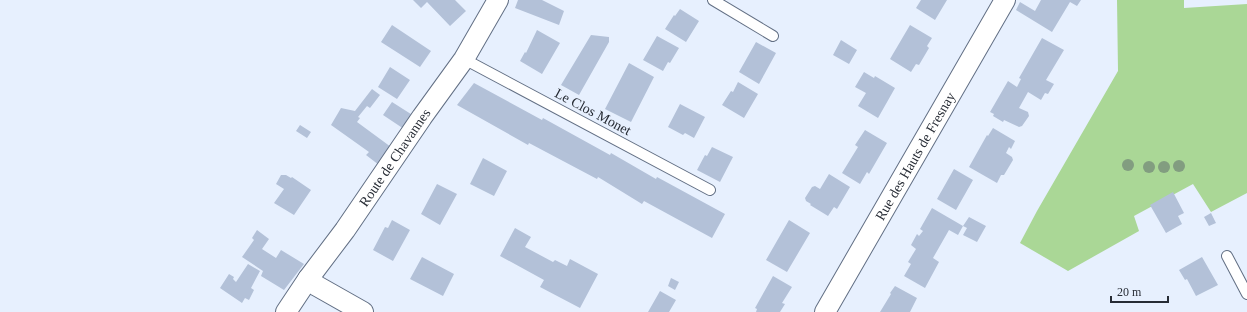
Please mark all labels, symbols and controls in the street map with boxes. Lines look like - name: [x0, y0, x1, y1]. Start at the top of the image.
- street label: Le Clos Monet: [552, 86, 634, 138]
- street label: Rue des Hauts de Fresnay: [872, 89, 958, 223]
- street label: Route de Chavannes: [356, 106, 433, 209]
- scale bar: [1111, 278, 1168, 304]
- text: 20 m: [1117, 285, 1142, 299]

